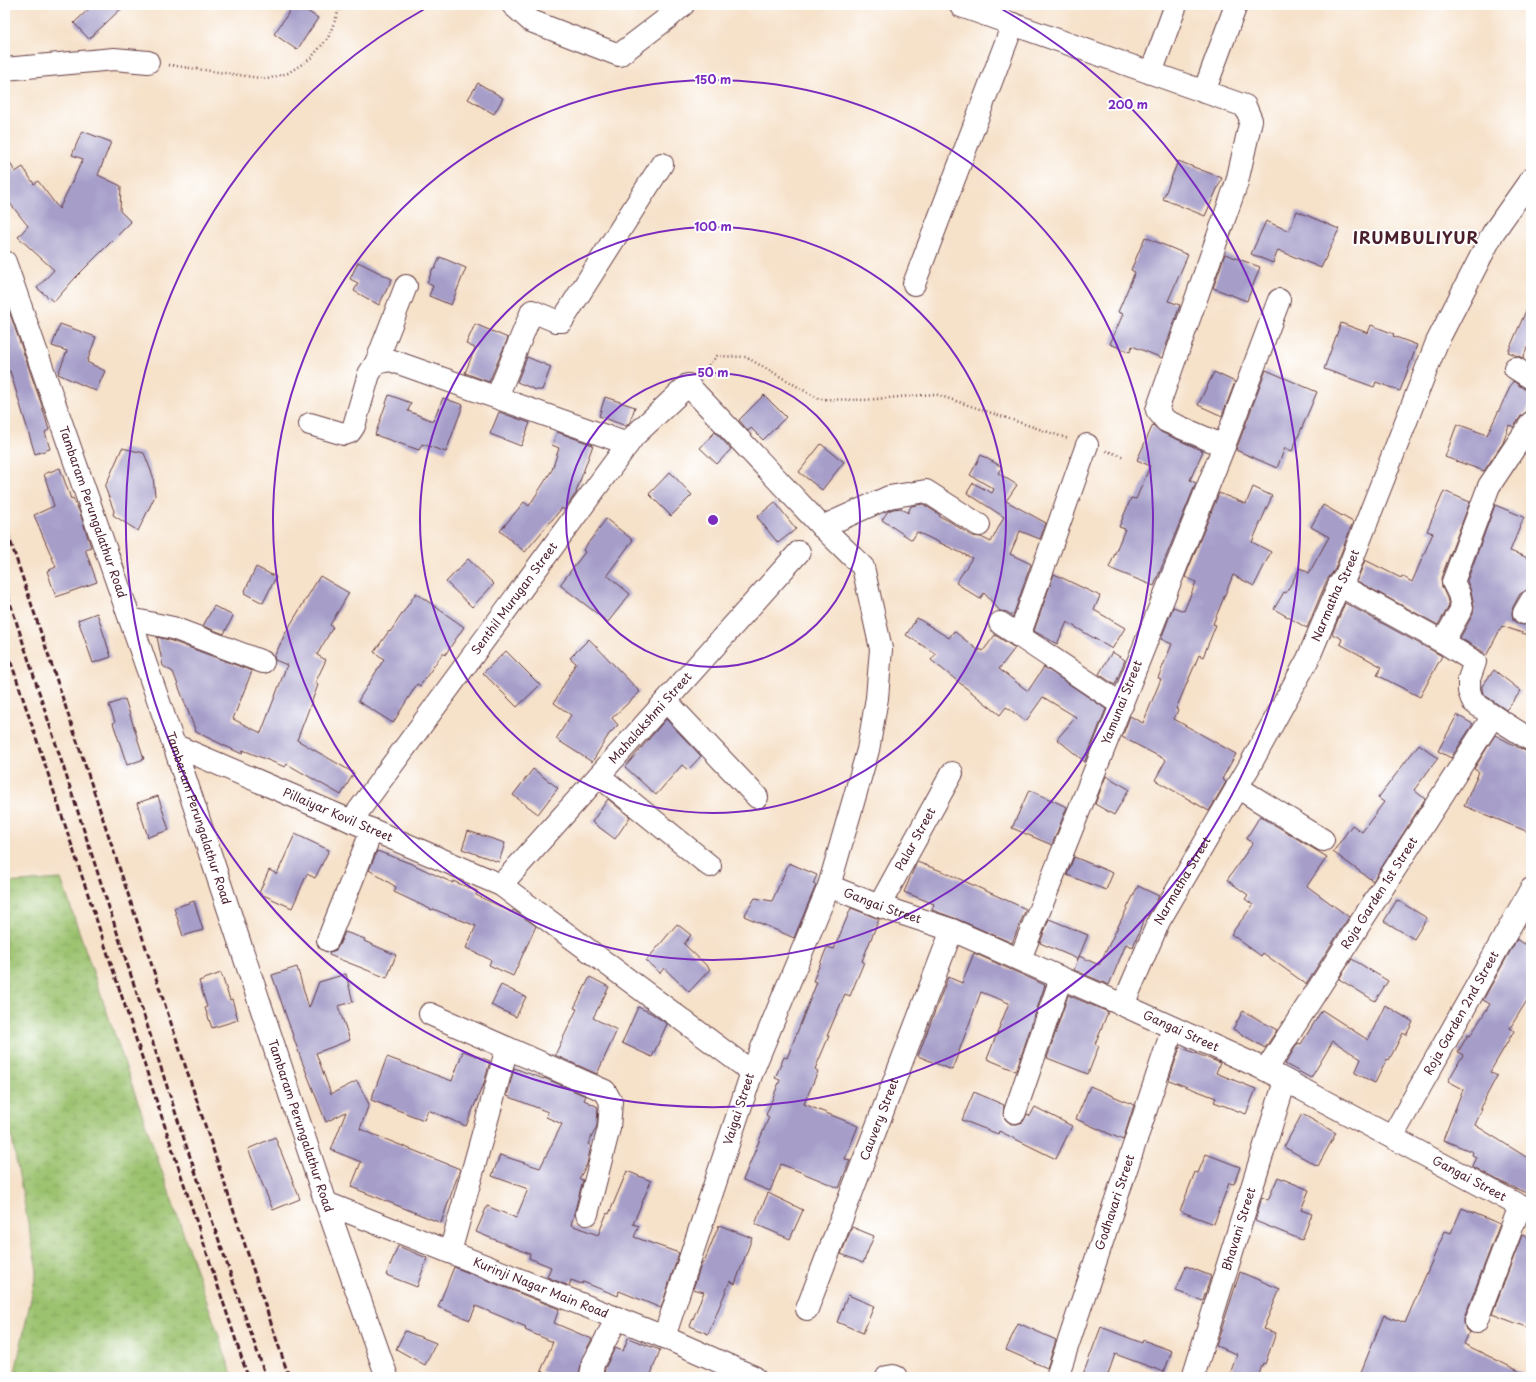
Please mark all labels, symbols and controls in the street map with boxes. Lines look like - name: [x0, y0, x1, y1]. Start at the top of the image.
- text: 150 m: [695, 70, 731, 88]
- text: 200 m: [1108, 95, 1148, 113]
- text: 100 m: [694, 217, 732, 235]
- district label: IRUMBULIYUR: [1353, 225, 1479, 249]
- text: 50 m: [697, 363, 729, 381]
- street label: Tambaram Perungalathur Road: [55, 423, 132, 600]
- centre of rings: [706, 513, 720, 527]
- street label: Senthil Murugan Street: [466, 538, 561, 658]
- street label: Narmatha Street: [1306, 546, 1363, 644]
- street label: Yamunai Street: [1096, 657, 1146, 747]
- street label: Mahalakshmi Street: [604, 668, 696, 767]
- street label: Tambaram Perungalathur Road: [162, 729, 236, 907]
- street label: Pillaiyar Kovil Street: [280, 783, 396, 846]
- street label: Palar Street: [890, 804, 939, 874]
- street label: Narmatha Street: [1149, 832, 1215, 928]
- street label: Roja Garden 1st Street: [1336, 833, 1421, 952]
- street label: Gangai Street: [841, 883, 924, 927]
- street label: Roja Garden 2nd Street: [1419, 947, 1503, 1078]
- street label: Gangai Street: [1140, 1005, 1222, 1056]
- street label: Tambaram Perungalathur Road: [264, 1037, 338, 1214]
- street label: Vaigai Street: [718, 1070, 758, 1147]
- street label: Cauvery Street: [855, 1075, 903, 1163]
- street label: Gangai Street: [1429, 1151, 1510, 1205]
- street label: Godhavari Street: [1090, 1152, 1138, 1252]
- street label: Bhavani Street: [1217, 1185, 1259, 1273]
- street label: Kurinji Nagar Main Road: [471, 1252, 612, 1322]

